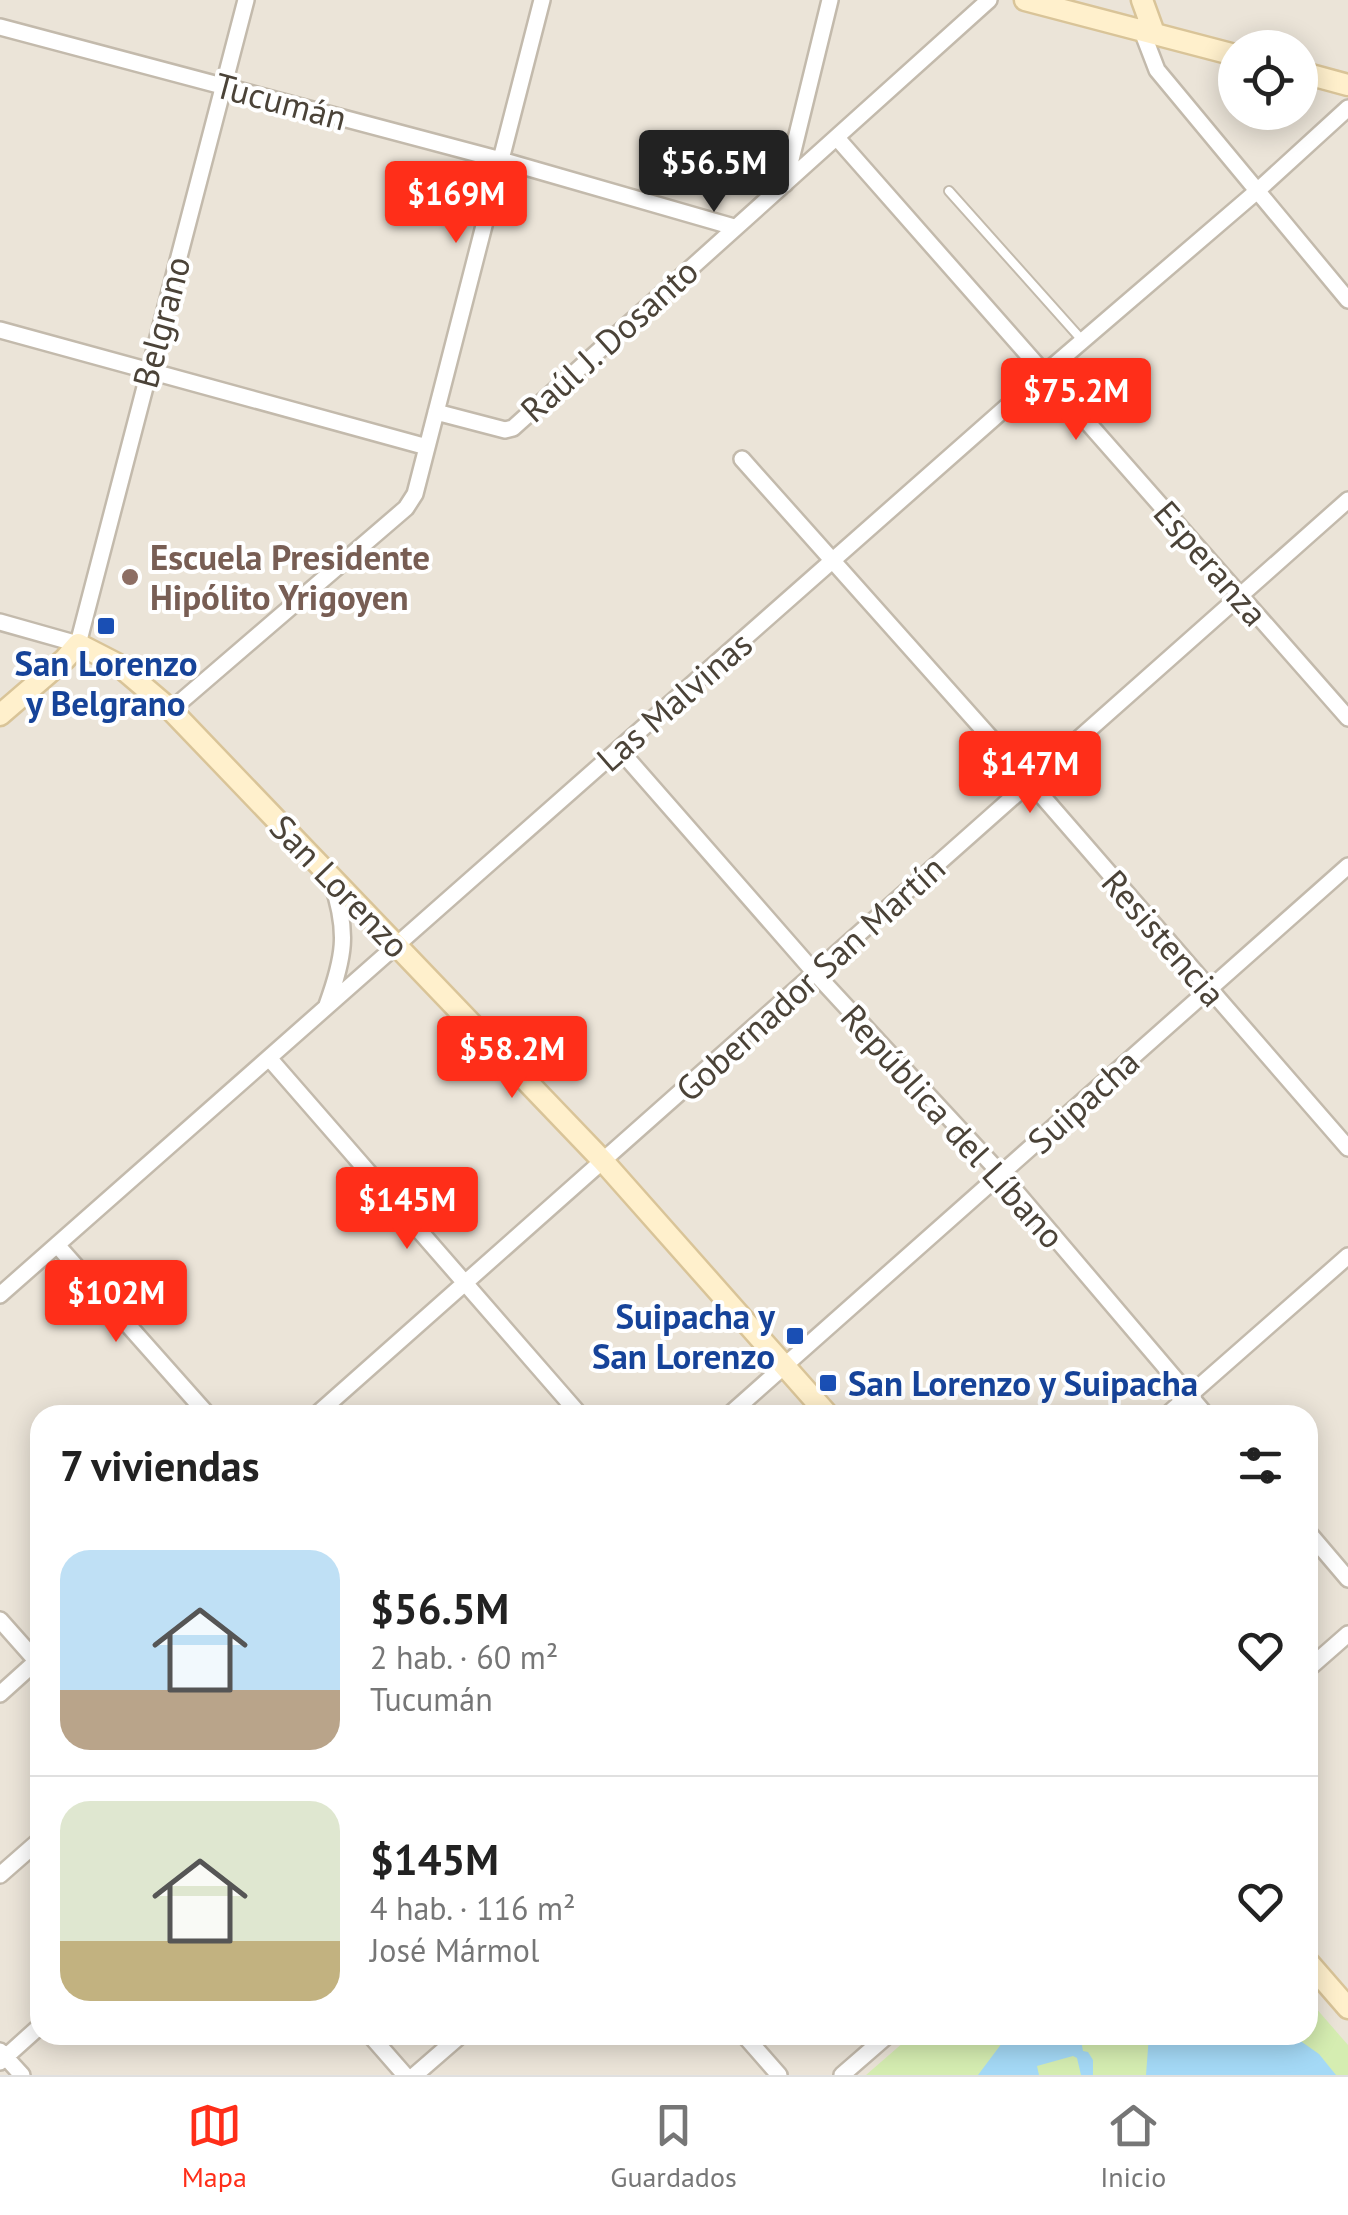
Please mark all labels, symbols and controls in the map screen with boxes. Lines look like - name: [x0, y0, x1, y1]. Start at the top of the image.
- map controls: [1218, 30, 1318, 130]
- button: locate: [1218, 30, 1318, 130]
- street label: Tucumán: [210, 61, 352, 141]
- pin: $56.5M: [633, 130, 795, 215]
- text: $56.5M: [661, 141, 767, 183]
- pin: $169M: [386, 161, 526, 246]
- text: $169M: [407, 172, 505, 214]
- street label: Raúl J. Dosanto: [510, 248, 708, 432]
- street label: Belgrano: [121, 251, 201, 393]
- pin: $75.2M: [995, 358, 1157, 443]
- text: $75.2M: [1023, 369, 1129, 411]
- street label: Esperanza: [1144, 491, 1278, 635]
- place label: Escuela Presidente Hipólito Yrigoyen: [150, 534, 430, 620]
- marker: Escuela Presidente Hipólito Yrigoyen: [119, 566, 141, 588]
- marker: San Lorenzo y Belgrano: [95, 615, 117, 637]
- street label: Las Malvinas: [587, 621, 761, 781]
- place label: San Lorenzo y Belgrano: [14, 640, 198, 726]
- pin: $147M: [960, 731, 1100, 816]
- text: $147M: [981, 742, 1079, 784]
- street label: San Lorenzo: [260, 805, 420, 967]
- street label: Gobernador San Martín: [666, 845, 954, 1111]
- street label: Resistencia: [1092, 860, 1236, 1016]
- street label: República del Líbano: [831, 994, 1075, 1258]
- pin: $58.2M: [431, 1016, 593, 1101]
- text: $58.2M: [459, 1027, 565, 1069]
- street label: Suipacha: [1017, 1039, 1149, 1163]
- pin: $145M: [337, 1167, 477, 1252]
- text: $145M: [358, 1178, 456, 1220]
- pin: $102M: [46, 1260, 186, 1345]
- text: $102M: [67, 1271, 165, 1313]
- place label: Suipacha y San Lorenzo: [592, 1293, 776, 1379]
- marker: Suipacha y San Lorenzo: [784, 1325, 806, 1347]
- place label: San Lorenzo y Suipacha: [848, 1360, 1198, 1406]
- marker: San Lorenzo y Suipacha: [817, 1372, 839, 1394]
- text: 7 viviendas: [60, 1438, 259, 1493]
- icon: filters: [1233, 1438, 1288, 1493]
- text: $56.5M: [370, 1581, 509, 1636]
- icon: home: [140, 1590, 260, 1710]
- icon: heart: [1233, 1623, 1288, 1678]
- text: 2 hab. · 60 m²: [370, 1636, 558, 1678]
- text: Tucumán: [370, 1678, 493, 1720]
- text: $145M: [370, 1832, 499, 1887]
- icon: home: [140, 1841, 260, 1961]
- icon: heart: [1233, 1874, 1288, 1929]
- text: 4 hab. · 116 m²: [370, 1887, 576, 1929]
- text: José Mármol: [370, 1929, 539, 1971]
- tab: Mapa: [182, 2098, 247, 2195]
- tab: Guardados: [610, 2098, 737, 2195]
- tab: Inicio: [1100, 2098, 1166, 2195]

